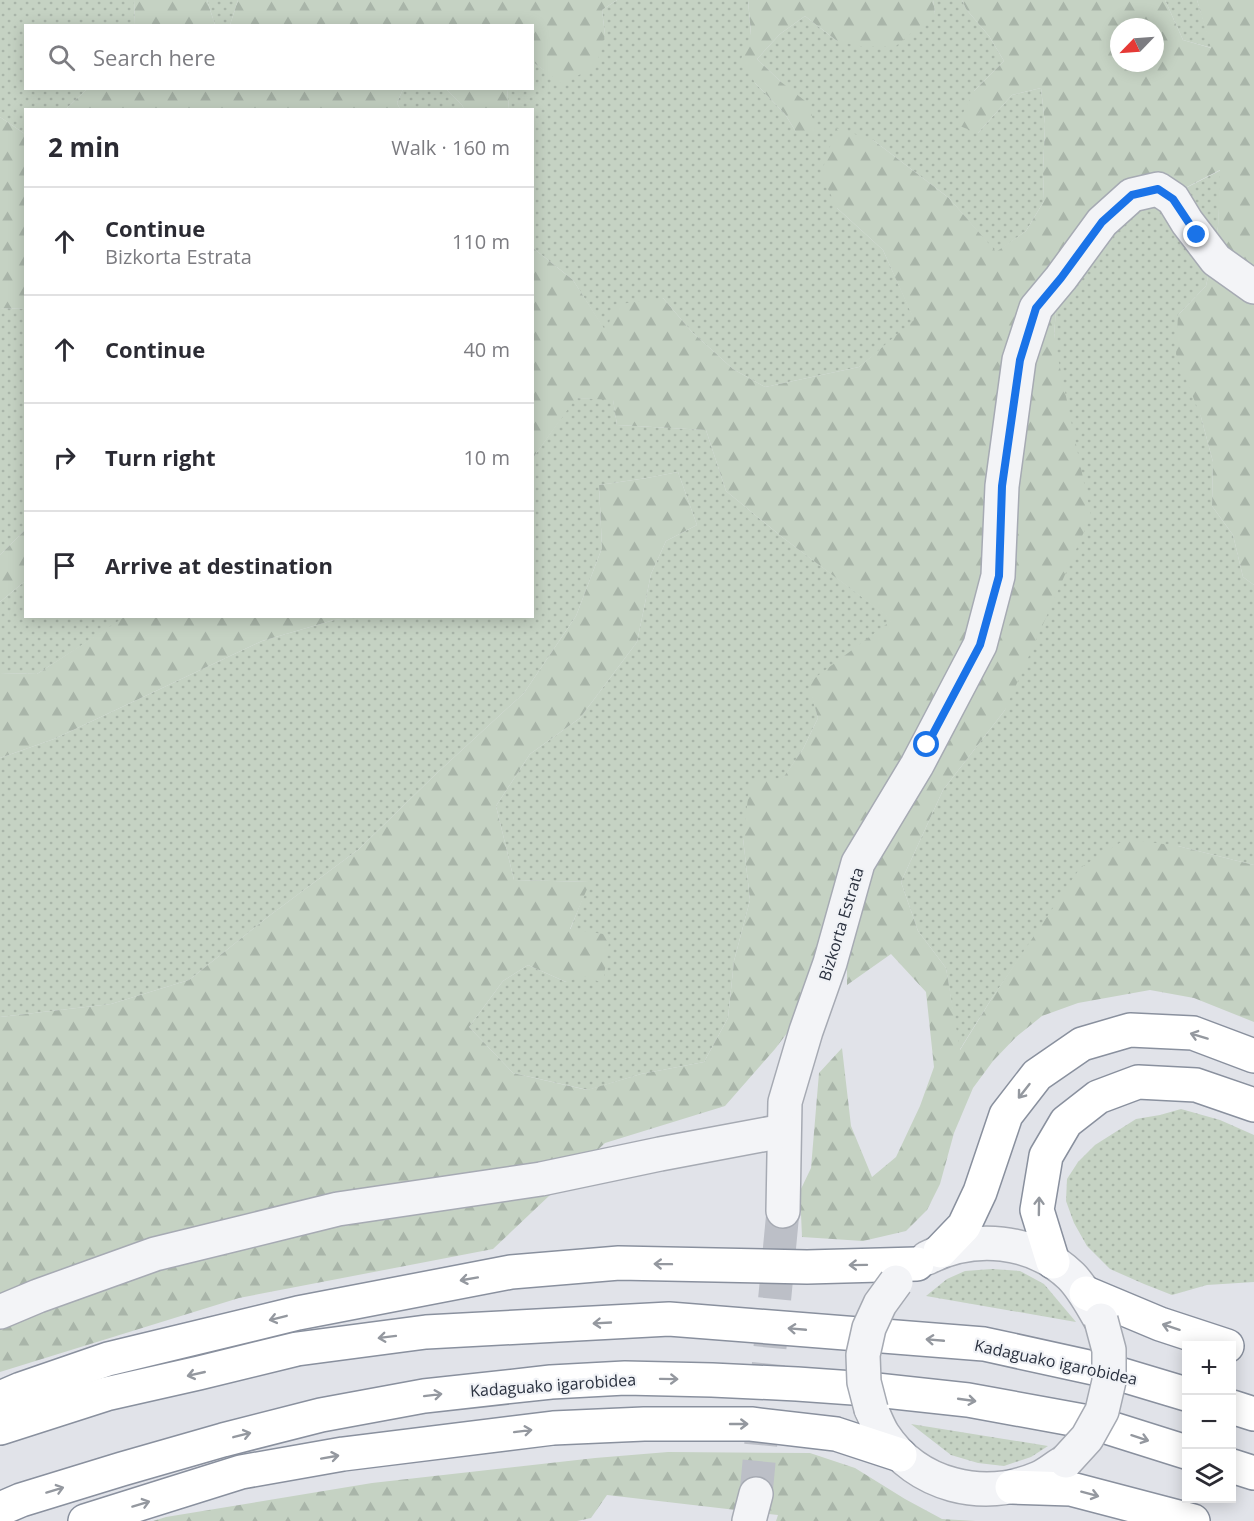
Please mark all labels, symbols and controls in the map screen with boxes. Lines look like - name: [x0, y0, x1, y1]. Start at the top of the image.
- north arrow: [1110, 18, 1164, 72]
- search box: [24, 24, 534, 90]
- icon: search: [45, 41, 78, 74]
- text: Search here: [93, 42, 216, 72]
- text: 2 min: [48, 129, 120, 165]
- text: Walk · 160 m: [391, 134, 510, 161]
- text: Continue: [105, 213, 205, 243]
- route end: [1183, 221, 1209, 247]
- icon: ahead: [48, 225, 81, 258]
- text: 110 m: [452, 228, 510, 255]
- text: Bizkorta Estrata: [105, 243, 252, 270]
- icon: ahead: [48, 333, 81, 366]
- text: Continue: [105, 334, 205, 364]
- text: 40 m: [463, 336, 510, 363]
- icon: right: [48, 441, 81, 474]
- text: Turn right: [105, 442, 216, 472]
- text: 10 m: [463, 444, 510, 471]
- icon: arrive: [48, 549, 81, 582]
- text: Arrive at destination: [105, 550, 333, 580]
- route start: [913, 731, 939, 757]
- street label: Bizkorta Estrata: [813, 865, 869, 983]
- one-way arrow: [1190, 1030, 1209, 1041]
- one-way arrow: [1018, 1083, 1031, 1099]
- one-way arrow: [1033, 1197, 1045, 1216]
- one-way arrow: [654, 1258, 674, 1269]
- one-way arrow: [849, 1260, 869, 1271]
- one-way arrow: [460, 1274, 479, 1285]
- one-way arrow: [269, 1312, 288, 1324]
- one-way arrow: [593, 1317, 613, 1328]
- one-way arrow: [1162, 1321, 1181, 1332]
- one-way arrow: [787, 1324, 807, 1335]
- one-way arrow: [377, 1332, 397, 1343]
- one-way arrow: [925, 1334, 945, 1345]
- street label: Kadaguako igarobidea: [972, 1334, 1140, 1390]
- map controls: [1182, 1341, 1236, 1503]
- button: +: [1182, 1341, 1236, 1395]
- street label: Kadaguako igarobidea: [469, 1368, 637, 1402]
- one-way arrow: [186, 1369, 206, 1380]
- one-way arrow: [658, 1373, 678, 1385]
- one-way arrow: [422, 1389, 442, 1400]
- one-way arrow: [956, 1395, 976, 1406]
- button: −: [1182, 1395, 1236, 1449]
- one-way arrow: [728, 1418, 748, 1430]
- one-way arrow: [513, 1426, 533, 1437]
- one-way arrow: [232, 1429, 251, 1440]
- one-way arrow: [1130, 1433, 1149, 1444]
- button: layers: [1182, 1449, 1236, 1503]
- one-way arrow: [320, 1451, 339, 1462]
- one-way arrow: [45, 1483, 64, 1494]
- one-way arrow: [1081, 1488, 1100, 1500]
- one-way arrow: [131, 1497, 150, 1508]

